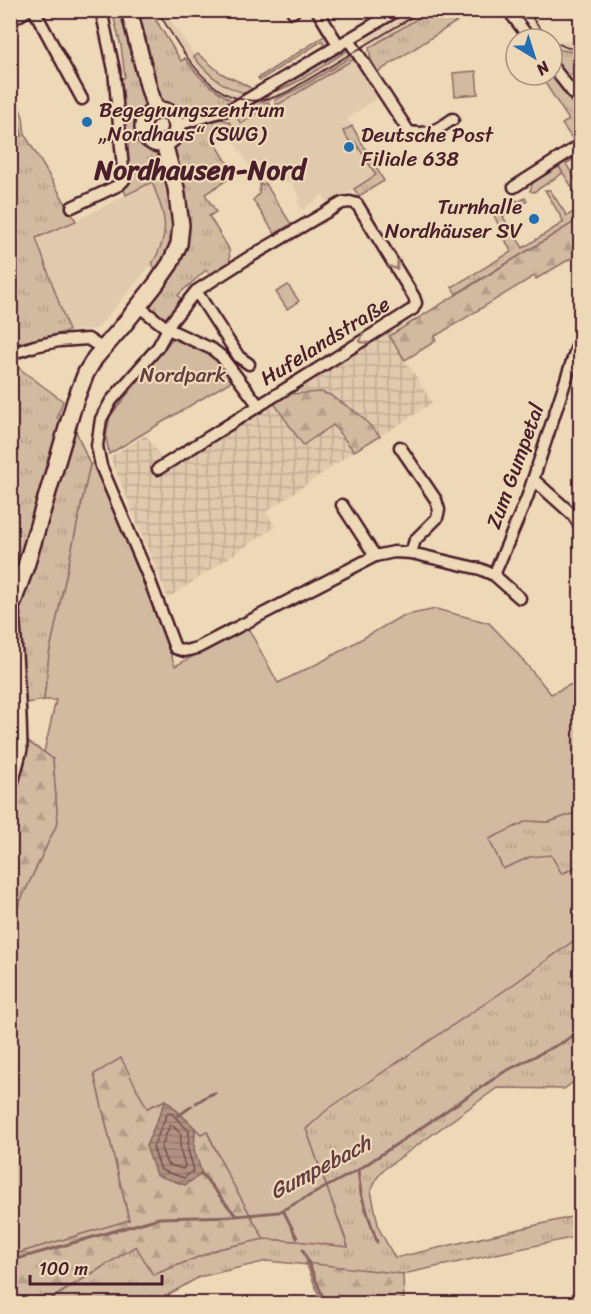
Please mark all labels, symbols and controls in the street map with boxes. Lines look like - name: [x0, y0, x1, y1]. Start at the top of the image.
- north arrow: [504, 27, 564, 87]
- text: N: [529, 53, 557, 84]
- place label: Begegnungszentrum „Nordhaus“ (SWG): [98, 91, 285, 153]
- marker: Begegnungszentrum „Nordhaus“ (SWG): [80, 115, 94, 129]
- place label: Deutsche Post Filiale 638: [361, 116, 495, 178]
- marker: Deutsche Post Filiale 638: [342, 140, 356, 154]
- district label: Nordhausen-Nord: [93, 146, 308, 194]
- place label: Turnhalle Nordhäuser SV: [385, 188, 524, 250]
- marker: Turnhalle Nordhäuser SV: [527, 212, 541, 226]
- one-way arrow: [388, 260, 400, 270]
- street label: Hufelandstraße: [252, 286, 398, 396]
- one-way arrow: [359, 333, 370, 344]
- park label: Nordpark: [140, 356, 226, 394]
- street label: Zum Gumpetal: [475, 397, 556, 534]
- water label: Gumpebach: [262, 1123, 380, 1210]
- scale bar: [30, 1248, 162, 1286]
- text: 100 m: [39, 1253, 88, 1285]

